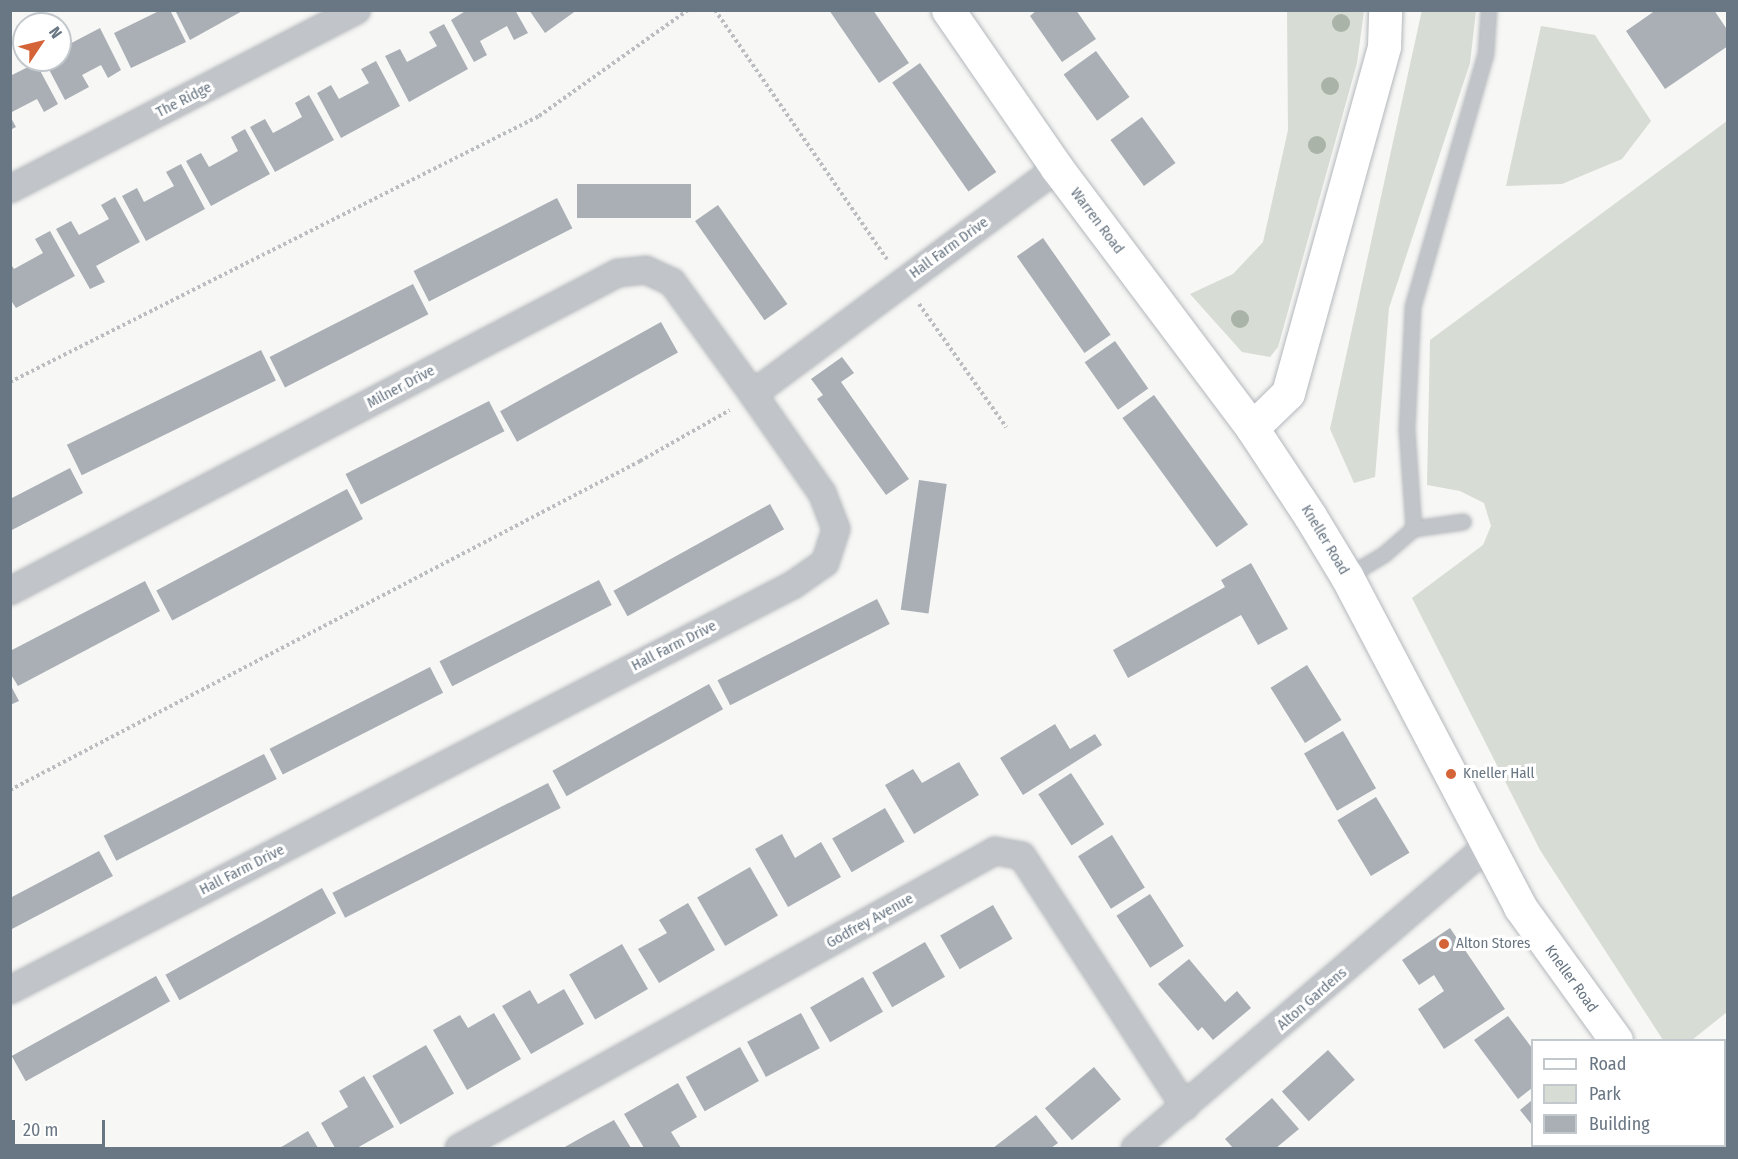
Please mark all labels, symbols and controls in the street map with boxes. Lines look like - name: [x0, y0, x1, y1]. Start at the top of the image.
- north arrow: [12, 12, 72, 72]
- text: N: [45, 23, 66, 42]
- street label: The Ridge: [153, 78, 215, 122]
- street label: Warren Road: [1066, 184, 1128, 258]
- street label: Hall Farm Drive: [906, 213, 992, 283]
- street label: Milner Drive: [364, 362, 438, 412]
- street label: Kneller Road: [1297, 502, 1353, 578]
- street label: Hall Farm Drive: [629, 617, 719, 675]
- place label: Kneller Hall: [1463, 765, 1534, 783]
- marker: Kneller Hall: [1444, 767, 1458, 781]
- street label: Hall Farm Drive: [197, 841, 287, 899]
- street label: Godfrey Avenue: [823, 890, 917, 952]
- place label: Alton Stores: [1456, 935, 1530, 953]
- marker: Alton Stores: [1437, 937, 1451, 951]
- street label: Kneller Road: [1541, 942, 1601, 1016]
- street label: Alton Gardens: [1274, 964, 1350, 1034]
- legend: [1531, 1039, 1726, 1147]
- text: Road: [1589, 1053, 1626, 1075]
- text: Park: [1589, 1083, 1621, 1105]
- scale bar: [15, 1108, 108, 1146]
- text: Building: [1589, 1113, 1650, 1135]
- text: 20 m: [23, 1119, 58, 1141]

